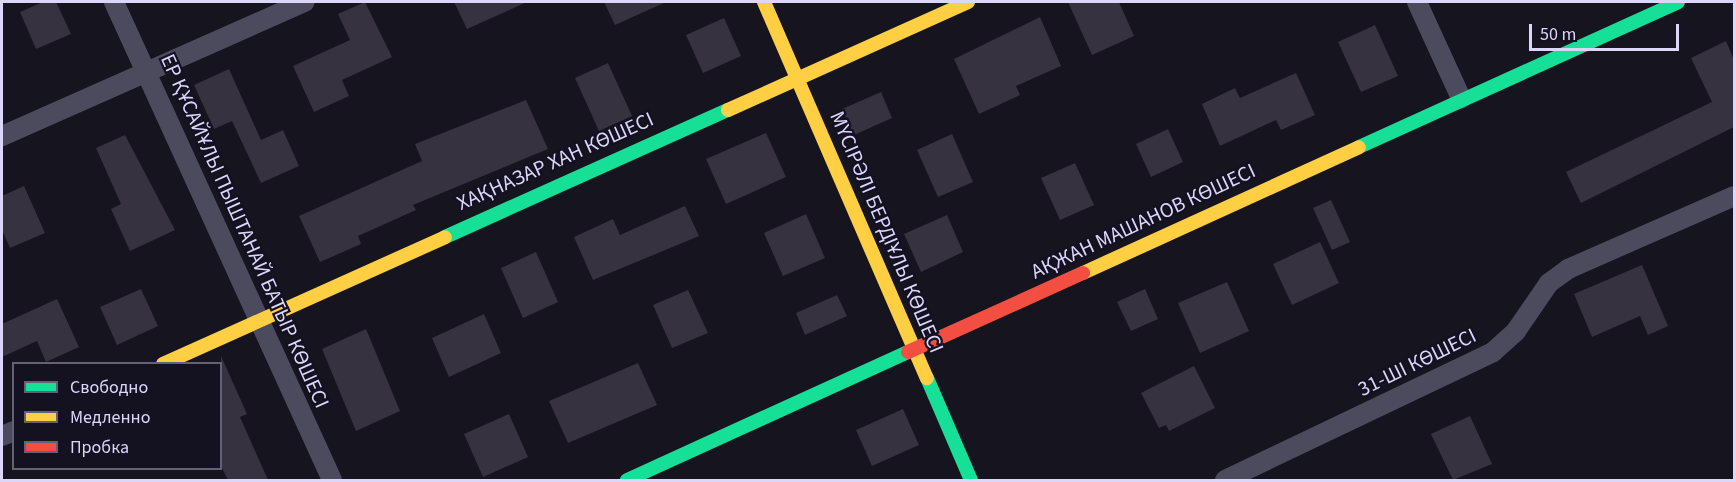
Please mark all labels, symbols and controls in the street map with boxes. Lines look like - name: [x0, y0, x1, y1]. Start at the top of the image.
- scale bar: [1532, 12, 1682, 50]
- text: 50 m: [1540, 22, 1576, 47]
- street label: ЕР ҚҰСАЙҰЛЫ ПЫШТАНАЙ БАТЫР КӨШЕСІ: [155, 50, 335, 412]
- street label: ХАҚНАЗАР ХАН КӨШЕСІ: [453, 106, 657, 216]
- street label: МҮСІРӘЛІ БЕРДІҰЛЫ КӨШЕСІ: [825, 107, 949, 357]
- street label: АҚЖАН МАШАНОВ КӨШЕСІ: [1027, 158, 1259, 284]
- street label: 31-ШІ КӨШЕСІ: [1354, 323, 1480, 401]
- legend: [12, 362, 222, 470]
- text: Свободно: [70, 375, 148, 400]
- text: Медленно: [70, 405, 150, 430]
- text: Пробка: [70, 435, 129, 460]

